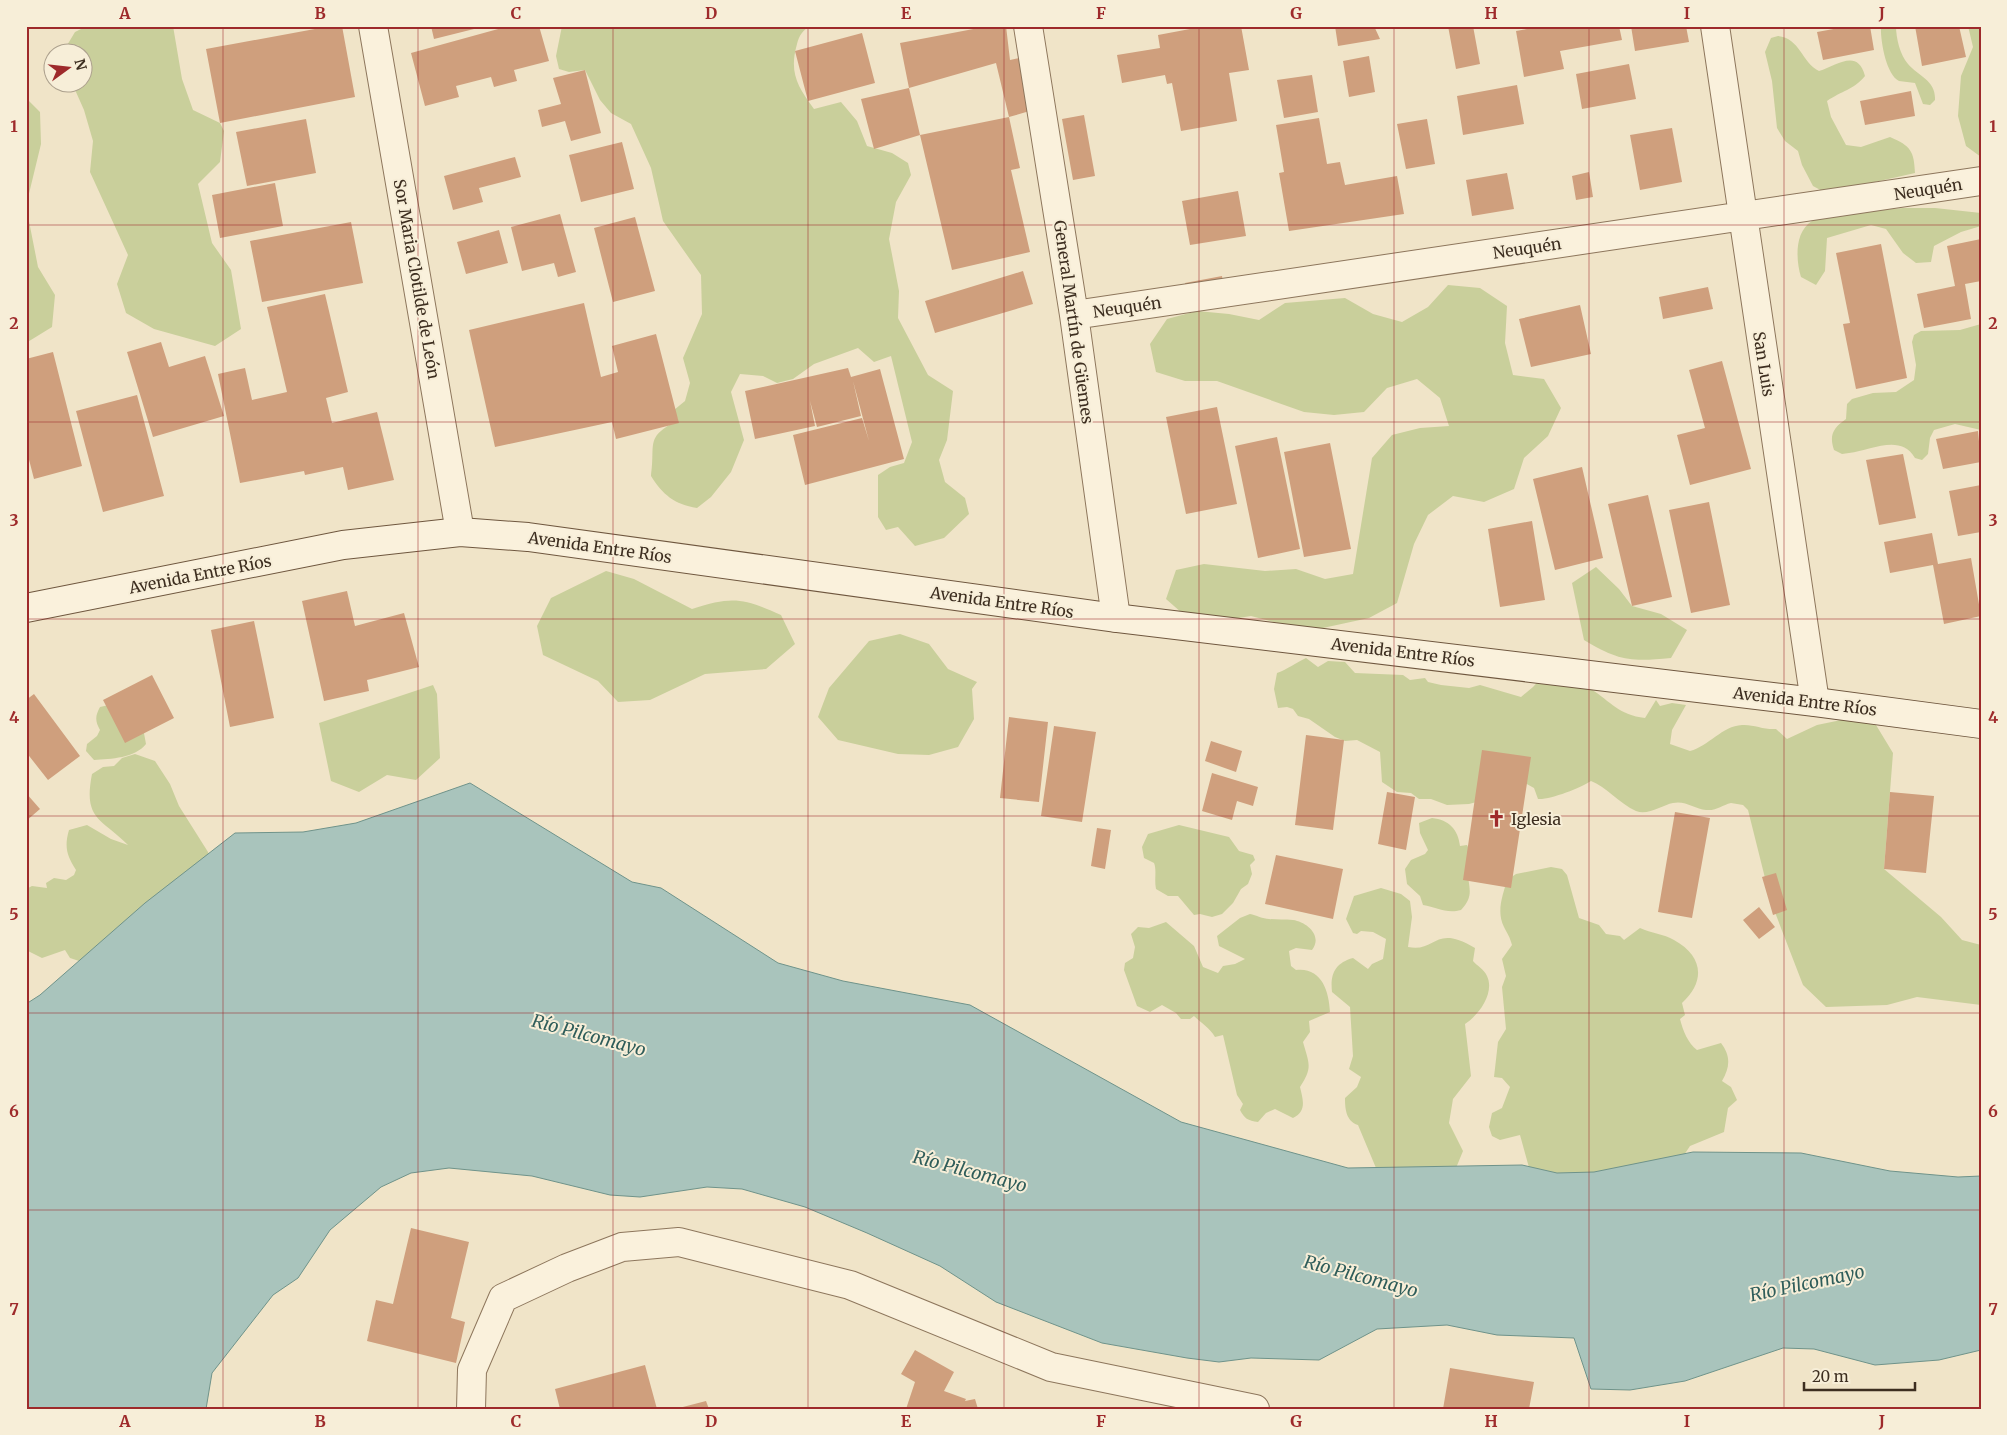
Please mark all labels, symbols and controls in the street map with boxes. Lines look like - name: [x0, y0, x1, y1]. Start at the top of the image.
- text: A: [118, 3, 131, 23]
- text: B: [314, 3, 326, 23]
- text: C: [511, 3, 521, 23]
- text: D: [705, 3, 717, 23]
- text: E: [901, 3, 912, 23]
- text: F: [1096, 3, 1106, 23]
- text: G: [1290, 3, 1302, 23]
- text: H: [1484, 3, 1498, 23]
- text: I: [1684, 3, 1690, 23]
- text: J: [1878, 3, 1885, 23]
- north arrow: [42, 42, 92, 92]
- text: N: [70, 57, 91, 72]
- text: 1: [10, 116, 18, 136]
- text: 1: [1989, 116, 1997, 136]
- street label: Neuquén: [1892, 174, 1964, 204]
- street label: Sor Maria Clotilde de León: [390, 177, 445, 381]
- street label: General Martín de Güemes: [1050, 219, 1098, 425]
- street label: Neuquén: [1491, 233, 1563, 263]
- street label: Neuquén: [1091, 292, 1163, 322]
- text: 2: [9, 313, 19, 333]
- text: 2: [1988, 313, 1998, 333]
- street label: San Luis: [1749, 330, 1779, 398]
- text: 3: [9, 510, 19, 530]
- text: 3: [1988, 510, 1998, 530]
- street label: Avenida Entre Ríos: [526, 527, 673, 567]
- street label: Avenida Entre Ríos: [126, 550, 273, 598]
- street label: Avenida Entre Ríos: [928, 582, 1075, 622]
- street label: Avenida Entre Ríos: [1329, 633, 1476, 671]
- street label: Avenida Entre Ríos: [1731, 682, 1878, 720]
- text: 4: [9, 707, 19, 727]
- text: 4: [1988, 707, 1998, 727]
- church icon: Iglesia: [1487, 809, 1507, 829]
- place label: Iglesia: [1511, 809, 1561, 829]
- text: 5: [9, 904, 19, 924]
- text: 5: [1988, 904, 1998, 924]
- water label: Río Pilcomayo: [530, 1009, 648, 1061]
- text: 6: [9, 1101, 19, 1121]
- text: 6: [1988, 1101, 1998, 1121]
- water label: Río Pilcomayo: [911, 1145, 1029, 1197]
- water label: Río Pilcomayo: [1302, 1250, 1420, 1302]
- water label: Río Pilcomayo: [1747, 1260, 1867, 1306]
- text: 7: [9, 1299, 19, 1319]
- text: 7: [1988, 1299, 1998, 1319]
- scale bar: [1804, 1360, 1916, 1392]
- text: 20 m: [1812, 1367, 1849, 1386]
- text: A: [118, 1411, 131, 1431]
- text: B: [314, 1411, 326, 1431]
- text: C: [511, 1411, 521, 1431]
- text: D: [705, 1411, 717, 1431]
- text: E: [901, 1411, 912, 1431]
- text: F: [1096, 1411, 1106, 1431]
- text: G: [1290, 1411, 1302, 1431]
- text: H: [1484, 1411, 1498, 1431]
- text: I: [1684, 1411, 1690, 1431]
- text: J: [1878, 1411, 1885, 1431]

